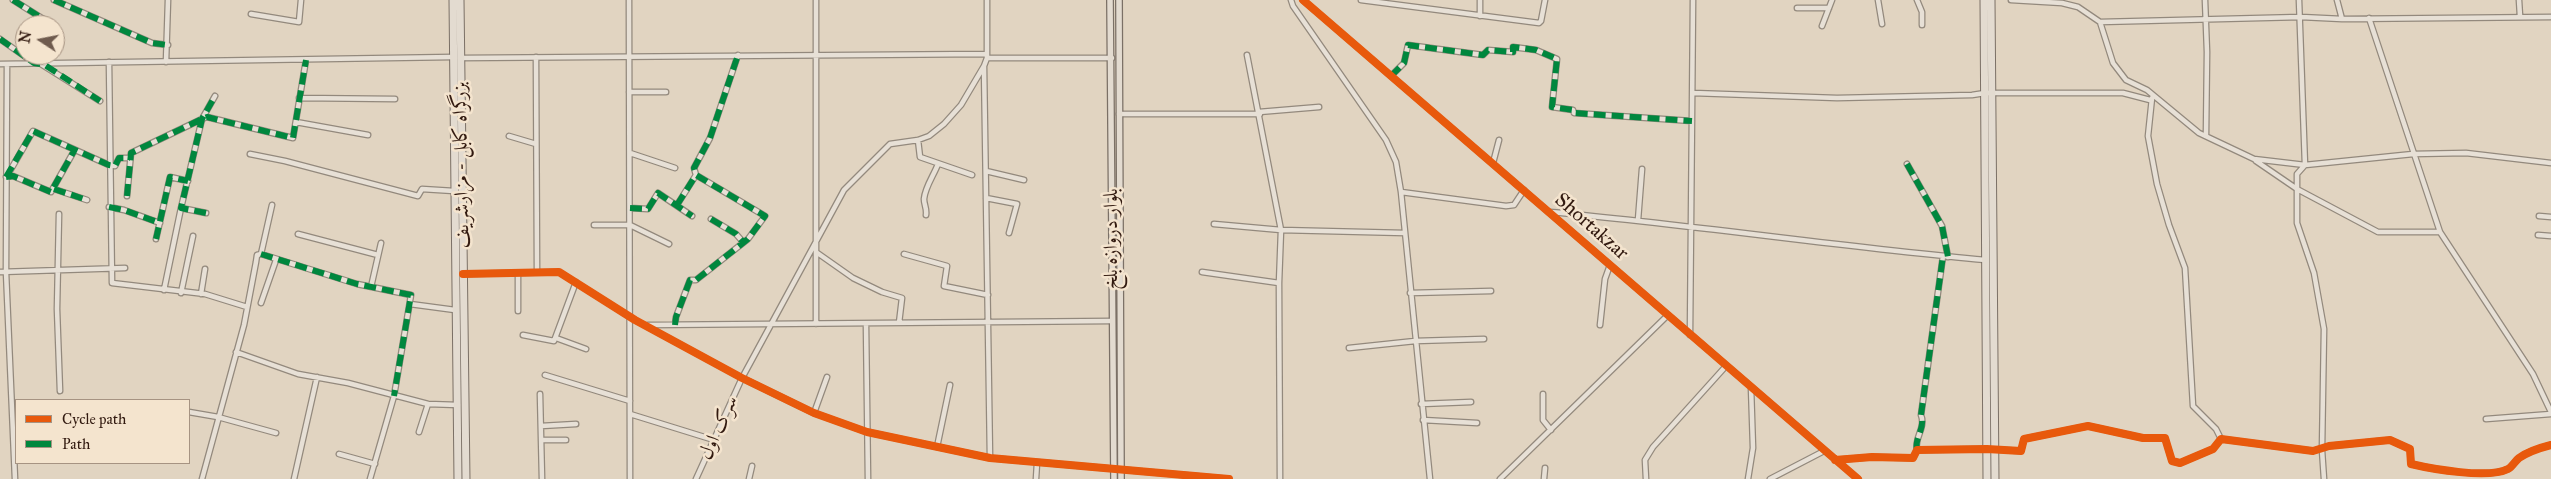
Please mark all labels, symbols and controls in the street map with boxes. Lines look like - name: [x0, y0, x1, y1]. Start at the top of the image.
- north arrow: [15, 15, 65, 65]
- text: N: [16, 30, 35, 45]
- street label: بزرگراه کابل - مزارشریف: [449, 82, 475, 248]
- street label: بلوار دروازه بلخ: [1100, 188, 1124, 290]
- street label: Shortakzar: [1549, 188, 1633, 266]
- street label: سرک اول: [694, 392, 744, 464]
- legend: [15, 399, 190, 464]
- text: Cycle path: [62, 410, 126, 428]
- text: Path: [62, 435, 90, 453]

